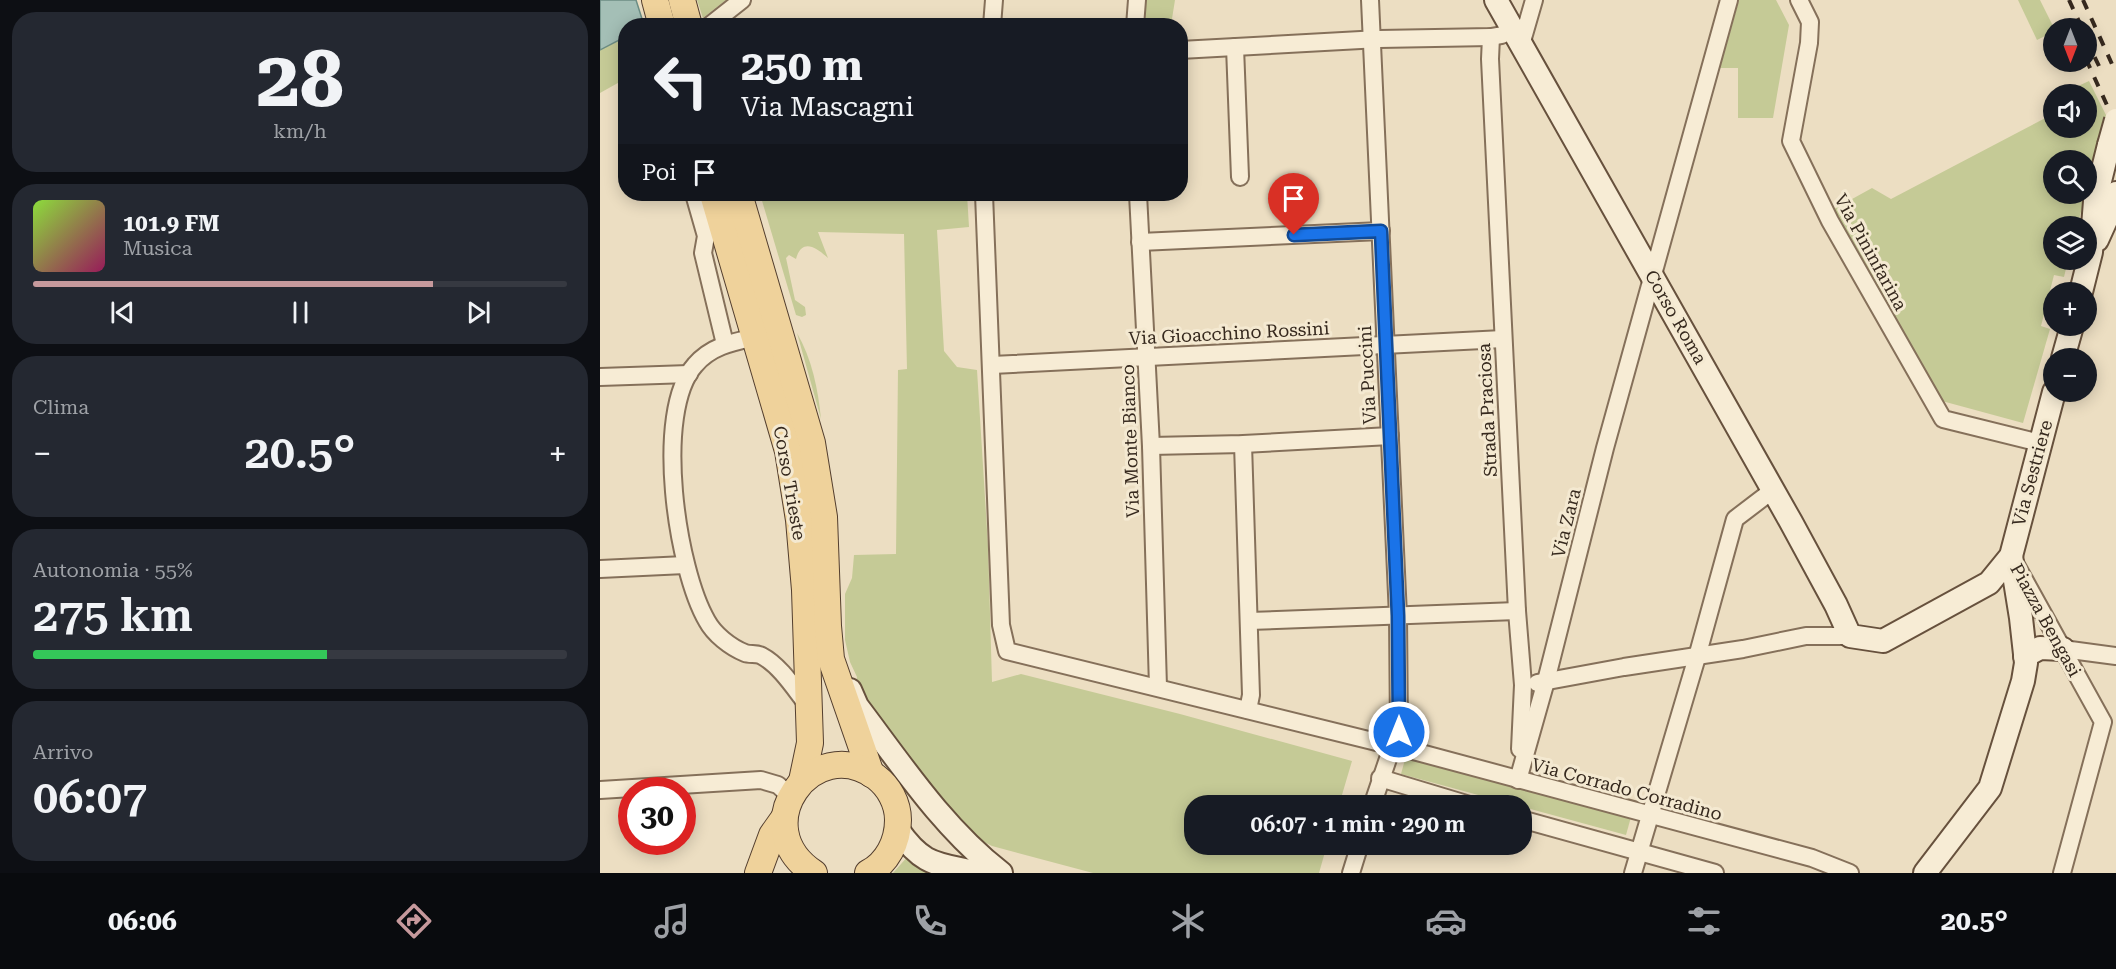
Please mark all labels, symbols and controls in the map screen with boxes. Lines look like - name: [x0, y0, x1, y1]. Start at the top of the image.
- north arrow: [2043, 18, 2097, 72]
- map controls: [2043, 18, 2097, 402]
- text: 28: [256, 34, 344, 125]
- text: 250 m: [741, 41, 863, 90]
- icon: left: [642, 42, 720, 120]
- button: sound: [2043, 84, 2097, 138]
- text: Via Mascagni: [741, 91, 914, 123]
- text: km/h: [273, 119, 327, 143]
- button: search: [2043, 150, 2097, 204]
- icon: arrive: [688, 156, 721, 189]
- text: Poi: [642, 160, 676, 185]
- pin: [1268, 173, 1319, 235]
- icon: arrive: [1277, 182, 1310, 215]
- street label: Via Pininfarina: [1830, 190, 1912, 314]
- text: 101.9 FM: [123, 211, 220, 236]
- button: layers: [2043, 216, 2097, 270]
- text: Musica: [123, 236, 192, 260]
- street label: Corso Roma: [1641, 266, 1711, 368]
- button: +: [2043, 282, 2097, 336]
- icon: previous: [106, 296, 139, 329]
- icon: pause: [284, 296, 317, 329]
- icon: next: [462, 296, 495, 329]
- street label: Via Gioacchino Rossini: [1128, 317, 1330, 349]
- street label: Via Puccini: [1354, 325, 1380, 425]
- street label: Strada Praciosa: [1473, 342, 1501, 477]
- button: −: [2043, 348, 2097, 402]
- street label: Via Monte Bianco: [1117, 364, 1143, 518]
- text: Clima: [33, 395, 89, 419]
- street label: Via Sestriere: [2008, 417, 2056, 529]
- street label: Corso Trieste: [770, 424, 810, 542]
- text: 20.5°: [244, 426, 356, 479]
- text: −: [33, 434, 51, 473]
- text: +: [549, 434, 567, 473]
- street label: Via Zara: [1547, 486, 1585, 560]
- text: Autonomia · 55%: [33, 558, 193, 582]
- street label: Piazza Bengasi: [2006, 560, 2086, 680]
- text: 275 km: [33, 589, 193, 642]
- position arrow: [1367, 700, 1431, 764]
- text: Arrivo: [33, 740, 93, 764]
- street label: Via Corrado Corradino: [1530, 753, 1724, 825]
- text: 06:07: [33, 771, 147, 824]
- speed limit sign: 30: [618, 777, 696, 855]
- text: 06:07 · 1 min · 290 m: [1251, 812, 1465, 837]
- icon: directions: [393, 900, 435, 942]
- icon: music: [651, 900, 693, 942]
- icon: phone: [909, 900, 951, 942]
- icon: climate: [1167, 900, 1209, 942]
- icon: car: [1425, 900, 1467, 942]
- icon: filters: [1683, 900, 1725, 942]
- text: 06:06: [108, 905, 177, 937]
- text: 20.5°: [1941, 905, 2008, 937]

